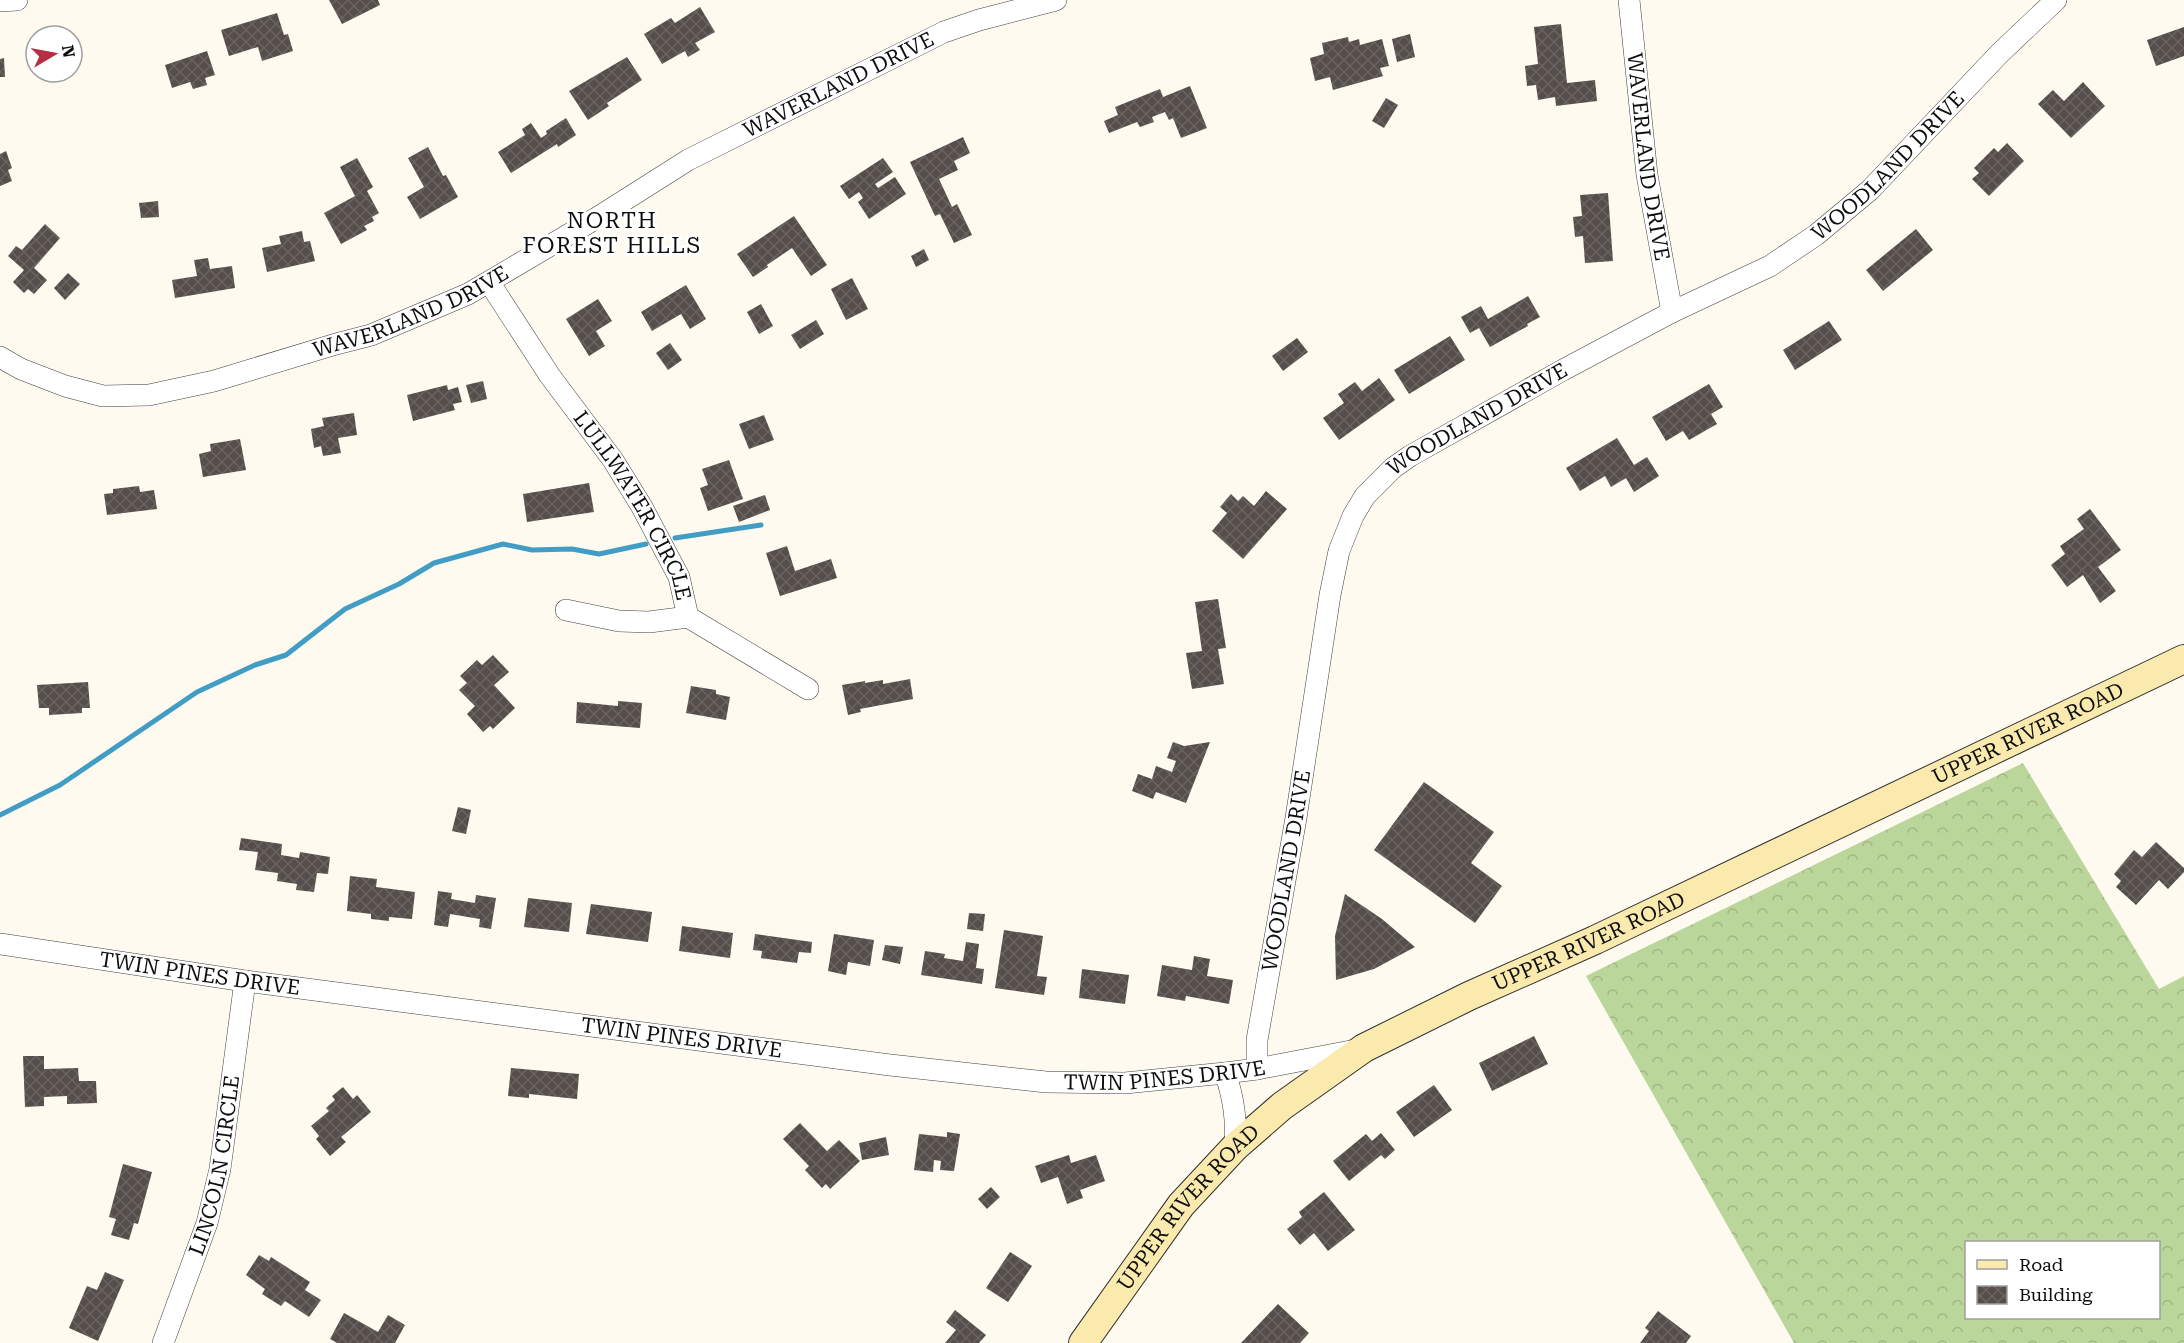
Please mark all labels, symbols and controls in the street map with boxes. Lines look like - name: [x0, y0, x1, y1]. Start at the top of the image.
- north arrow: [24, 24, 84, 84]
- street label: WAVERLAND DRIVE: [739, 27, 938, 142]
- text: N: [58, 44, 79, 59]
- street label: WAVERLAND DRIVE: [1622, 52, 1674, 263]
- street label: WOODLAND DRIVE: [1807, 86, 1969, 245]
- district label: NORTH FOREST HILLS: [522, 208, 702, 258]
- street label: WAVERLAND DRIVE: [310, 261, 513, 362]
- street label: WOODLAND DRIVE: [1383, 358, 1572, 480]
- street label: LULLWATER CIRCLE: [569, 406, 696, 603]
- street label: UPPER RIVER ROAD: [1928, 678, 2128, 789]
- street label: WOODLAND DRIVE: [1257, 768, 1315, 973]
- street label: UPPER RIVER ROAD: [1489, 887, 1689, 996]
- street label: TWIN PINES DRIVE: [98, 947, 302, 1000]
- street label: TWIN PINES DRIVE: [580, 1013, 783, 1063]
- street label: TWIN PINES DRIVE: [1063, 1056, 1267, 1095]
- street label: LINCOLN CIRCLE: [184, 1074, 244, 1259]
- street label: UPPER RIVER ROAD: [1112, 1119, 1264, 1295]
- legend: [1965, 1241, 2160, 1319]
- text: Road: [2019, 1254, 2064, 1275]
- text: Building: [2019, 1284, 2093, 1305]

